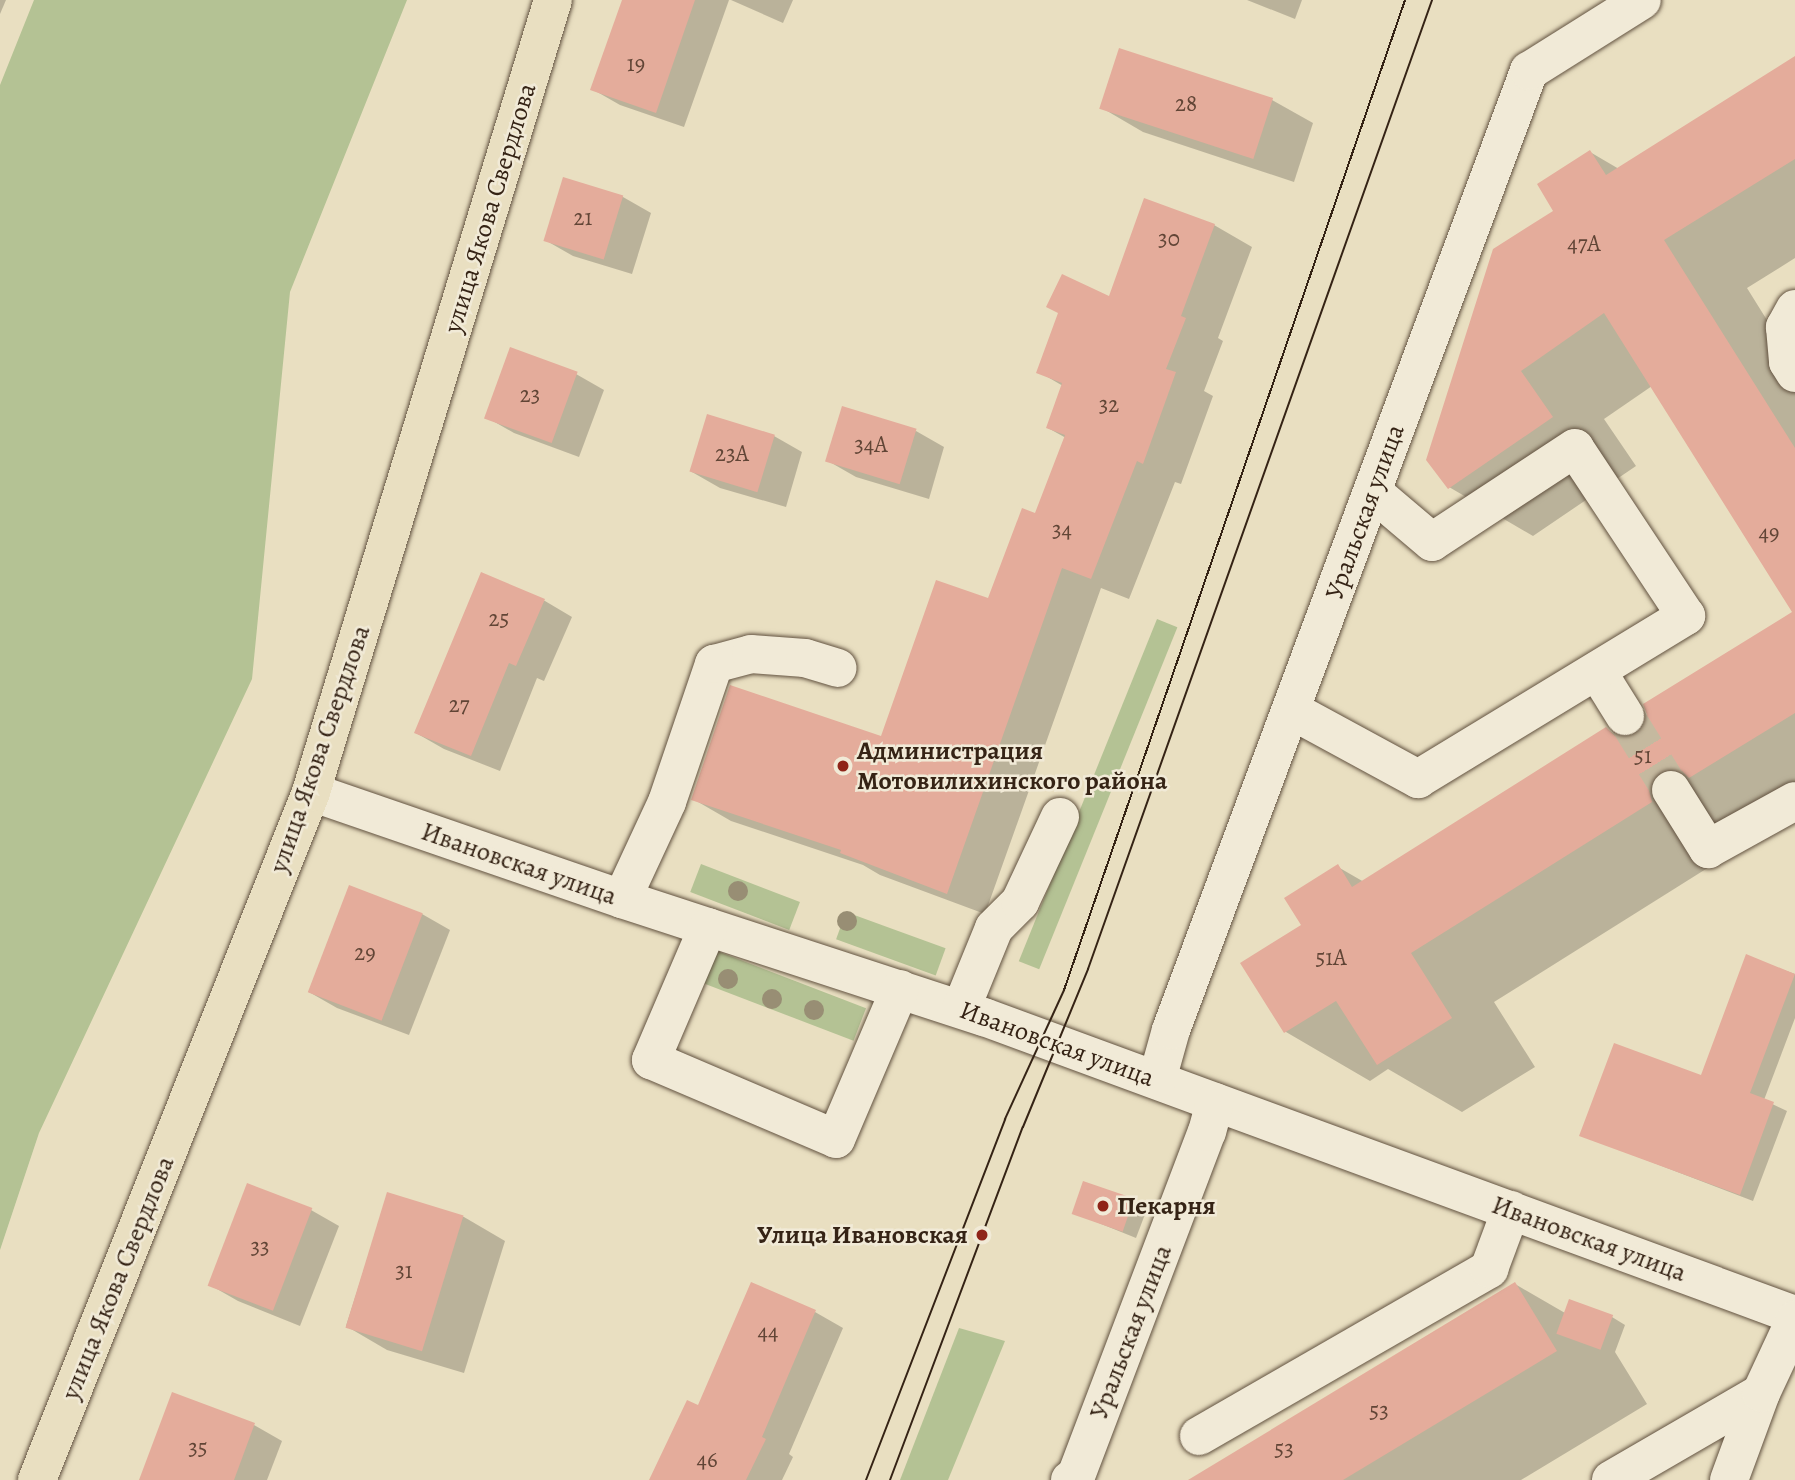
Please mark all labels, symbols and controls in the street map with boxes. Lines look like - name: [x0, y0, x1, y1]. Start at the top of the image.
- house number: 19: [627, 50, 645, 78]
- street label: улица Якова Свердлова: [437, 79, 543, 337]
- house number: 28: [1175, 90, 1197, 118]
- house number: 21: [574, 204, 592, 232]
- house number: 30: [1158, 225, 1180, 253]
- house number: 47А: [1567, 230, 1601, 258]
- house number: 23: [520, 381, 540, 409]
- house number: 32: [1099, 391, 1119, 419]
- street label: Уральская улица: [1319, 420, 1411, 604]
- house number: 34А: [854, 431, 888, 459]
- house number: 23А: [715, 440, 749, 468]
- house number: 34: [1052, 516, 1072, 544]
- house number: 49: [1759, 519, 1779, 547]
- house number: 25: [489, 605, 509, 633]
- street label: улица Якова Свердлова: [263, 621, 377, 877]
- house number: 27: [449, 691, 469, 719]
- place label: Администрация Мотовилихинского района: [857, 735, 1167, 796]
- house number: 51: [1634, 742, 1652, 770]
- marker: Администрация Мотовилихинского района: [835, 758, 851, 774]
- street label: Ивановская улица: [417, 816, 621, 912]
- house number: 29: [354, 939, 376, 967]
- house number: 51А: [1315, 944, 1347, 972]
- street label: Ивановская улица: [956, 994, 1158, 1094]
- street label: улица Якова Свердлова: [55, 1152, 181, 1404]
- street label: Ивановская улица: [1488, 1189, 1690, 1289]
- place label: Пекарня: [1117, 1190, 1216, 1222]
- marker: Пекарня: [1095, 1198, 1111, 1214]
- place label: Улица Ивановская: [757, 1219, 968, 1251]
- marker: Улица Ивановская: [974, 1227, 990, 1243]
- house number: 33: [250, 1233, 270, 1261]
- street label: Уральская улица: [1083, 1240, 1179, 1424]
- house number: 31: [395, 1257, 413, 1285]
- house number: 44: [758, 1318, 778, 1346]
- house number: 53: [1369, 1397, 1389, 1425]
- house number: 35: [188, 1434, 208, 1462]
- house number: 53: [1274, 1435, 1294, 1463]
- house number: 46: [696, 1446, 718, 1474]

